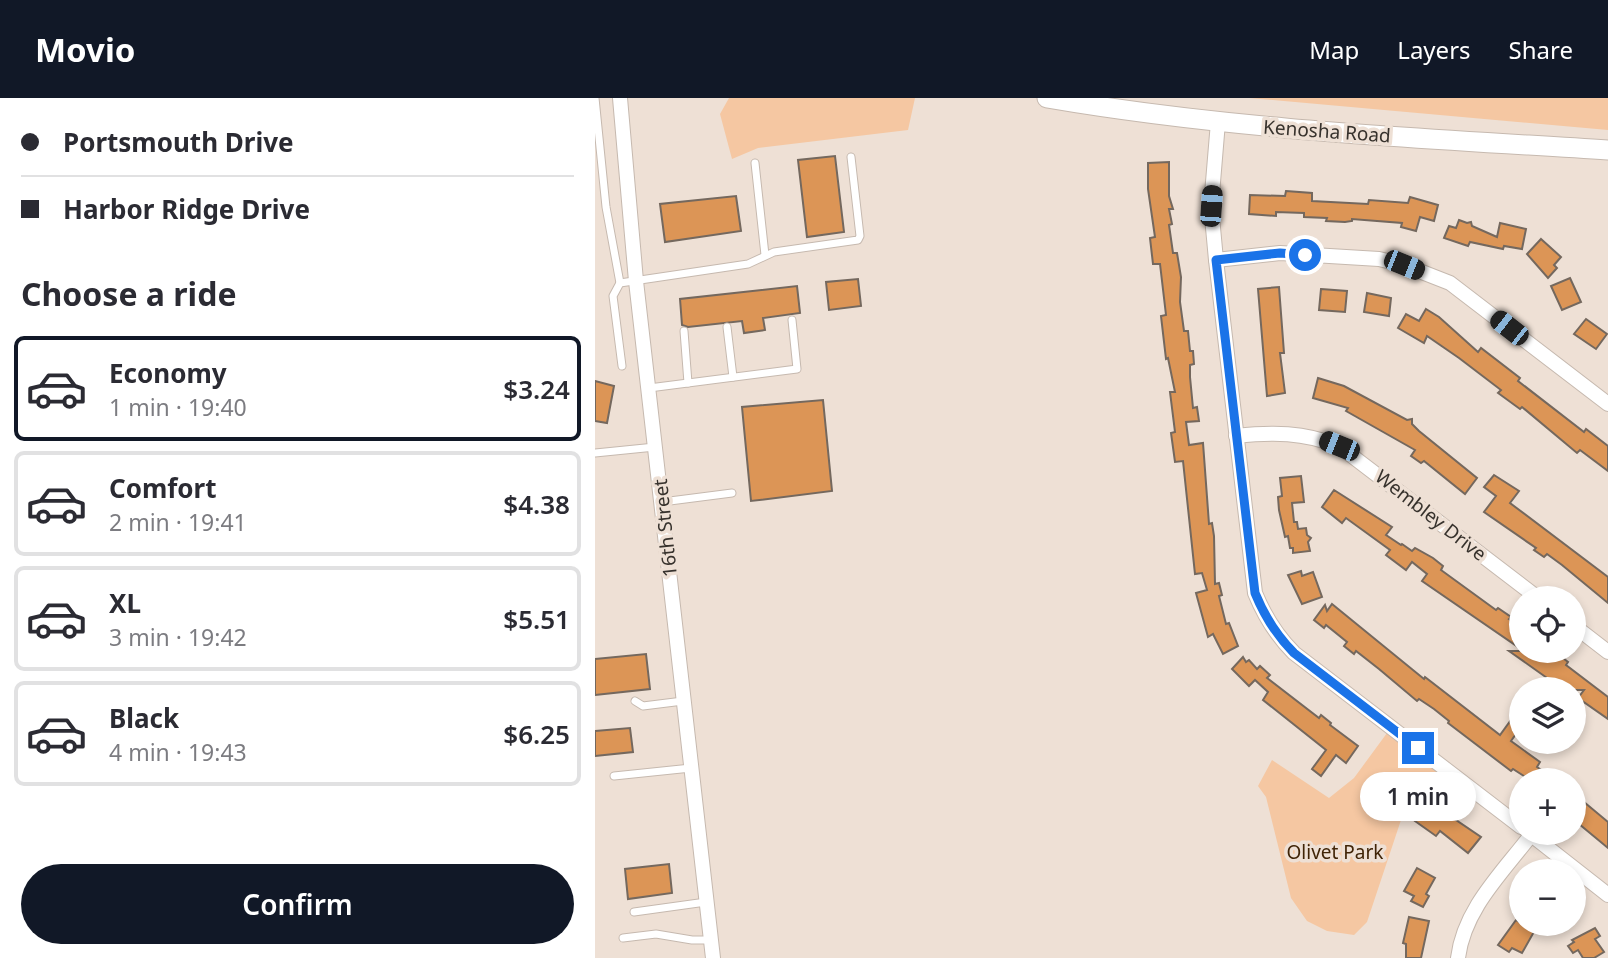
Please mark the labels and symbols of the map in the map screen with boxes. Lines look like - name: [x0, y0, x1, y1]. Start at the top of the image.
- street label: Kenosha Road: [1262, 114, 1392, 148]
- car: [1200, 184, 1223, 228]
- route start: [1289, 239, 1321, 271]
- car: [1381, 247, 1428, 283]
- car: [1486, 307, 1533, 349]
- car: [1316, 428, 1363, 464]
- street label: Wembley Drive: [1370, 463, 1492, 567]
- street label: 16th Street: [647, 478, 683, 578]
- route end: [1402, 732, 1434, 764]
- callout: 1 min: [1360, 772, 1476, 822]
- park label: Olivet Park: [1287, 839, 1383, 865]

